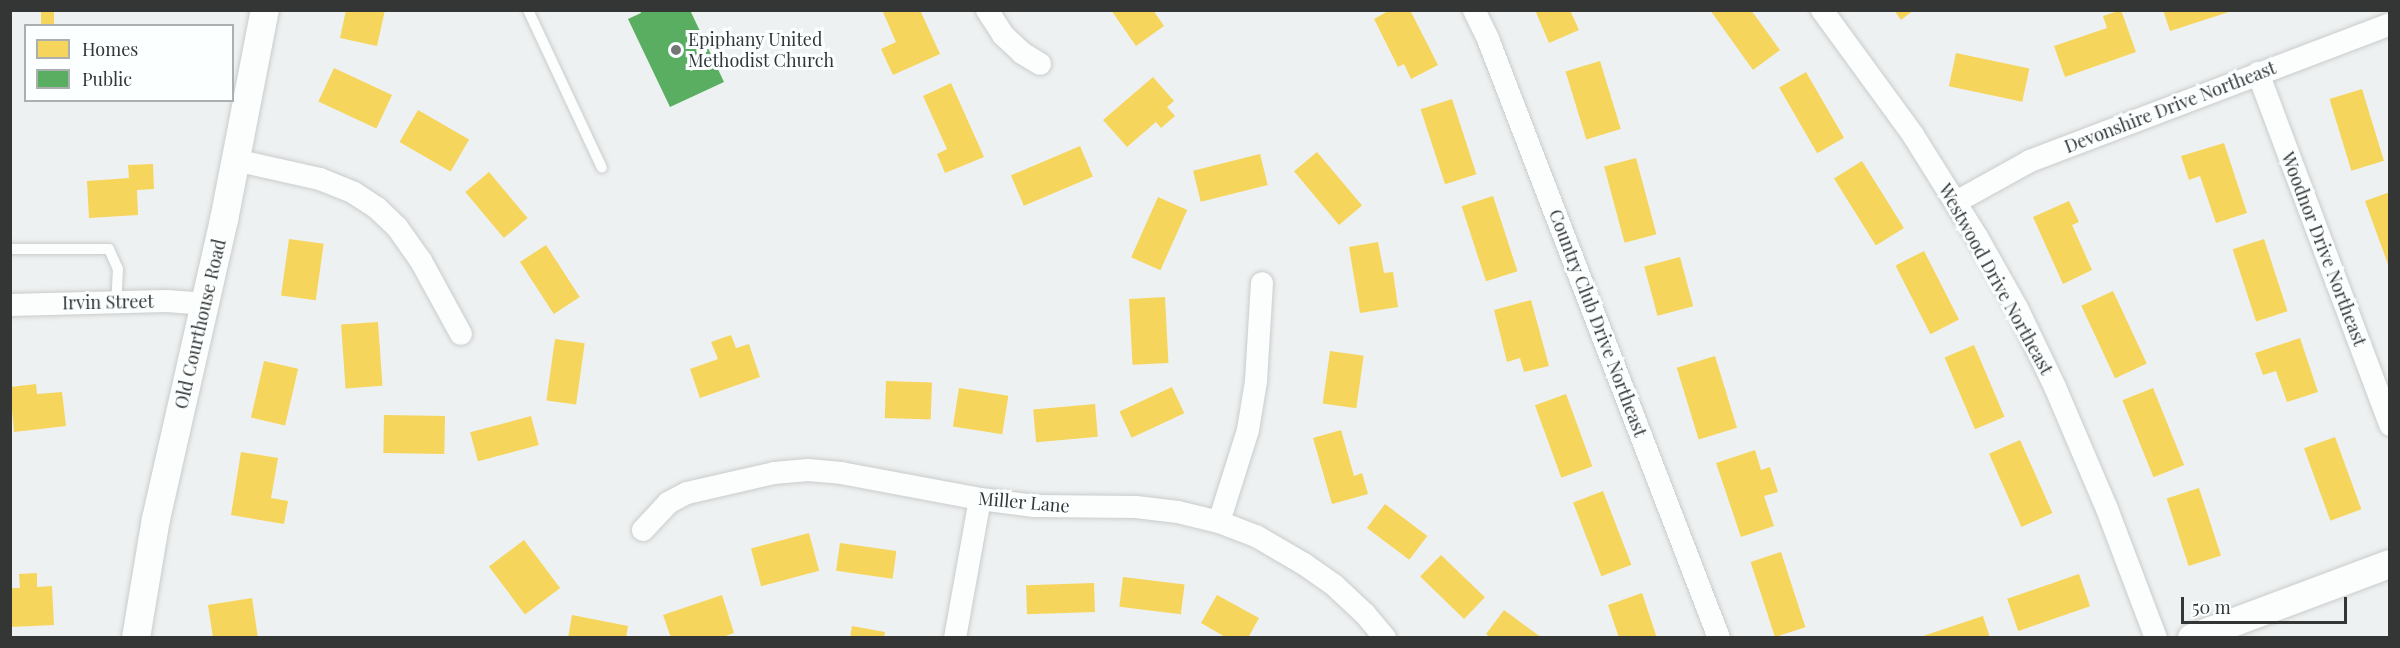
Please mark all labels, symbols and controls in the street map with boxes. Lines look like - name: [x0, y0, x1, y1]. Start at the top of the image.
- legend: [24, 24, 234, 102]
- place label: Epiphany United Methodist Church: [688, 29, 834, 72]
- text: Homes: [82, 37, 138, 61]
- marker: Epiphany United Methodist Church: [669, 43, 683, 57]
- street label: Devonshire Drive Northeast: [2061, 57, 2279, 157]
- text: Public: [82, 67, 132, 91]
- street label: Woodnor Drive Northeast: [2277, 149, 2371, 349]
- street label: Westwood Drive Northeast: [1934, 180, 2058, 378]
- street label: Country Club Drive Northeast: [1545, 206, 1651, 440]
- street label: Old Courthouse Road: [170, 237, 230, 411]
- street label: Irvin Street: [62, 290, 154, 314]
- street label: Miller Lane: [977, 487, 1071, 517]
- scale bar: [2184, 585, 2350, 623]
- text: 50 m: [2192, 595, 2231, 619]

